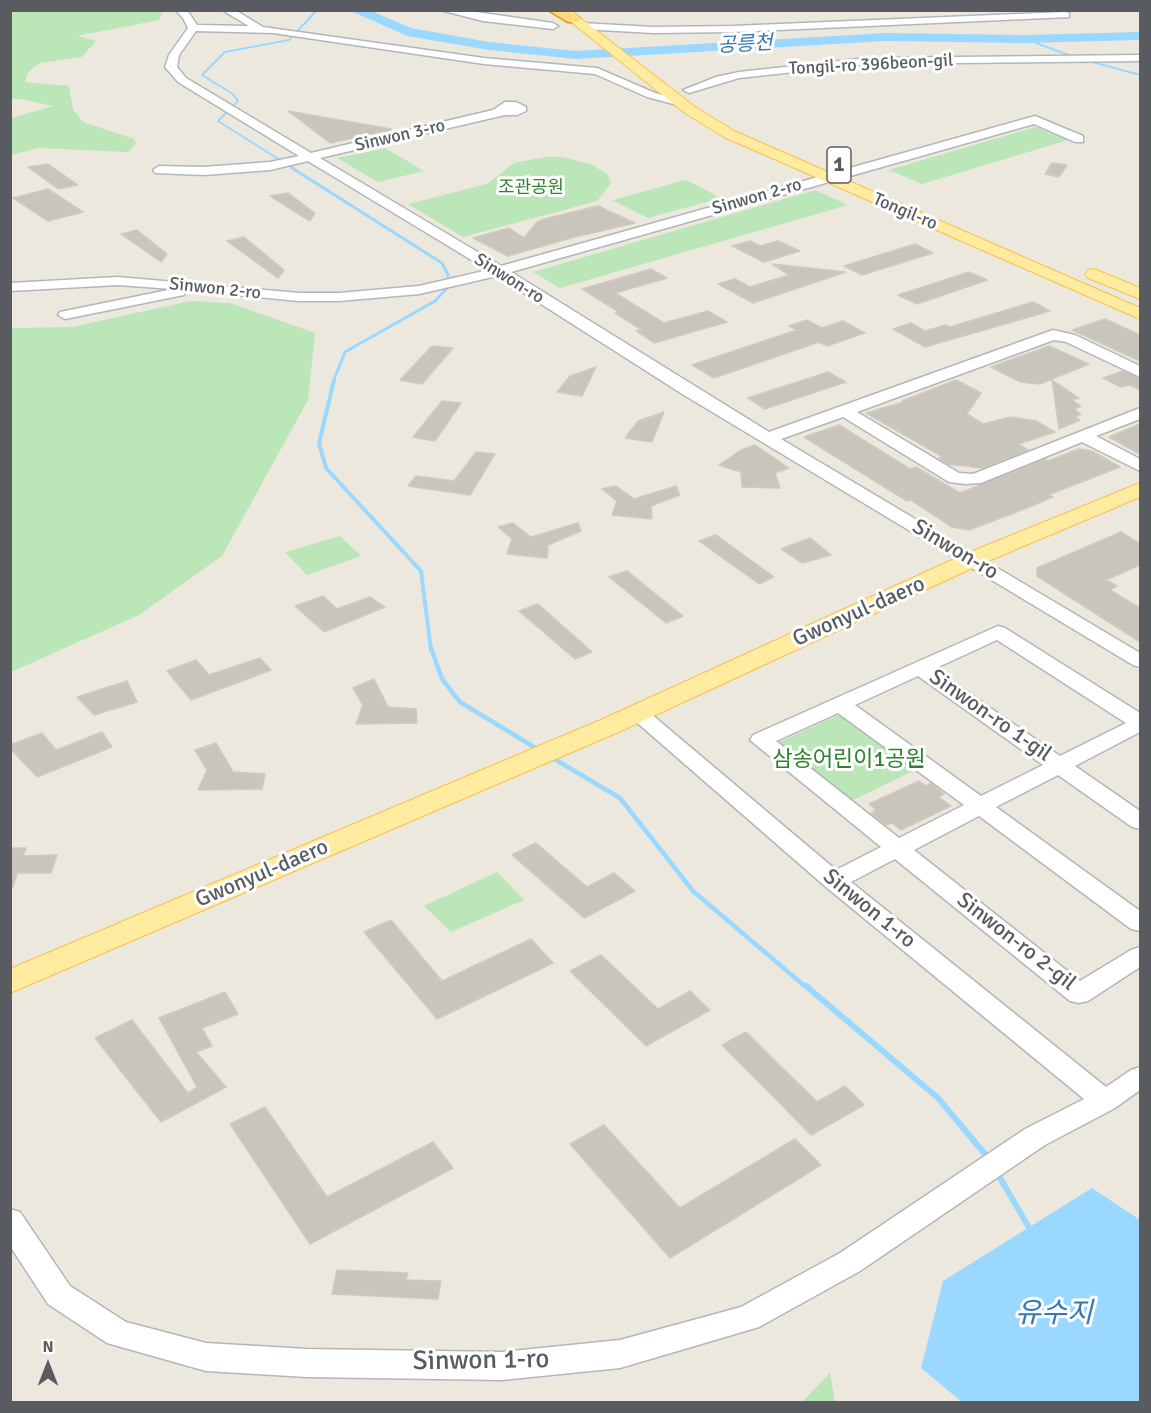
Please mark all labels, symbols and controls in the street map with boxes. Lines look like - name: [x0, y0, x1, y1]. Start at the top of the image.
- water label: 공릉천: [717, 32, 773, 58]
- street label: Tongil-ro 396beon-gil: [788, 50, 954, 80]
- street label: Sinwon 3-ro: [353, 115, 447, 157]
- road number: 1: [827, 147, 851, 183]
- street label: Sinwon 2-ro: [710, 174, 804, 220]
- park label: 조관공원: [498, 177, 564, 199]
- street label: Tongil-ro: [870, 189, 940, 235]
- street label: Sinwon-ro: [470, 249, 548, 309]
- street label: Sinwon 2-ro: [168, 273, 262, 305]
- street label: Sinwon-ro: [907, 514, 1003, 586]
- street label: Gwonyul-daero: [789, 571, 929, 653]
- street label: Sinwon-ro 1-gil: [924, 664, 1056, 768]
- park label: 삼송어린이1공원: [772, 747, 926, 773]
- street label: Gwonyul-daero: [192, 834, 332, 914]
- street label: Sinwon 1-ro: [817, 864, 921, 954]
- street label: Sinwon-ro 2-gil: [951, 887, 1081, 997]
- water label: 유수지: [1015, 1298, 1093, 1332]
- north arrow: [18, 1335, 78, 1395]
- text: N: [42, 1337, 54, 1357]
- street label: Sinwon 1-ro: [412, 1344, 550, 1378]

